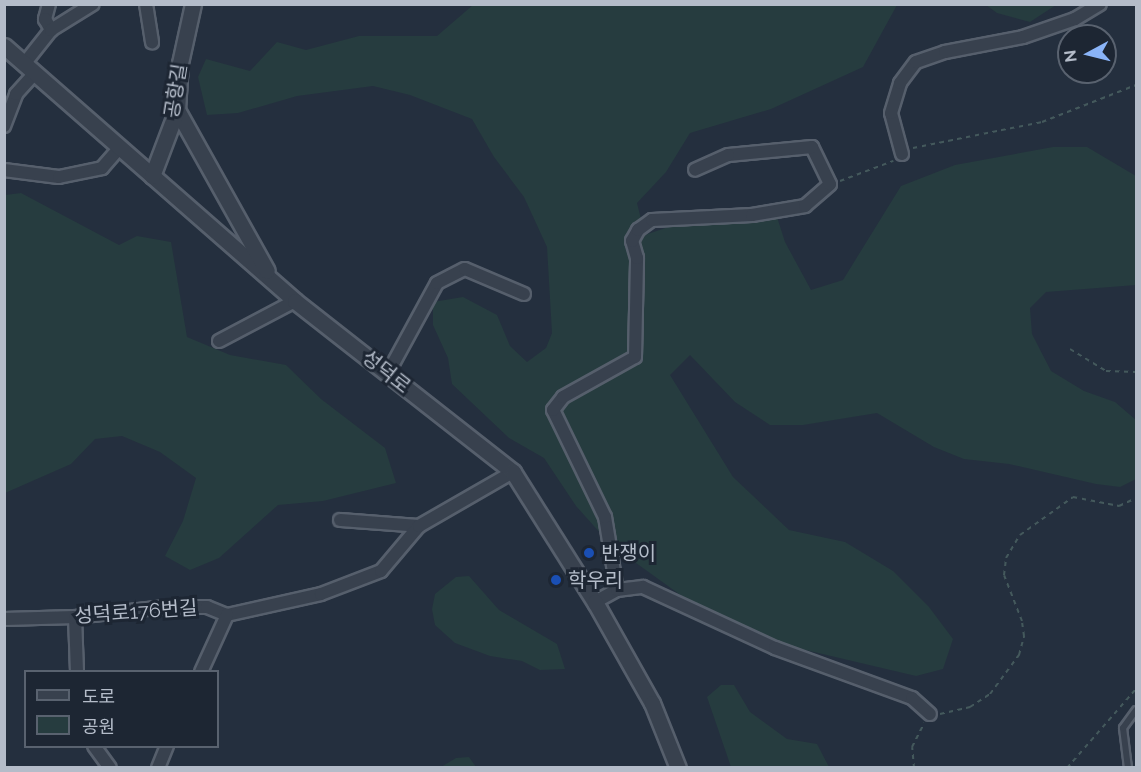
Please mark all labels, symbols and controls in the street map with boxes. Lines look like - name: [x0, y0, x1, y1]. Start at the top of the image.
- north arrow: [1057, 24, 1117, 84]
- text: N: [1060, 49, 1081, 63]
- street label: 공항길: [160, 62, 192, 120]
- street label: 성덕로: [357, 346, 415, 398]
- place label: 반쟁이: [601, 541, 656, 565]
- marker: 반쟁이: [582, 546, 596, 560]
- place label: 학우리: [568, 568, 623, 592]
- marker: 학우리: [549, 573, 563, 587]
- street label: 성덕로176번길: [74, 596, 198, 628]
- legend: [24, 670, 219, 748]
- text: 도로: [82, 686, 115, 707]
- text: 공원: [82, 716, 115, 737]

